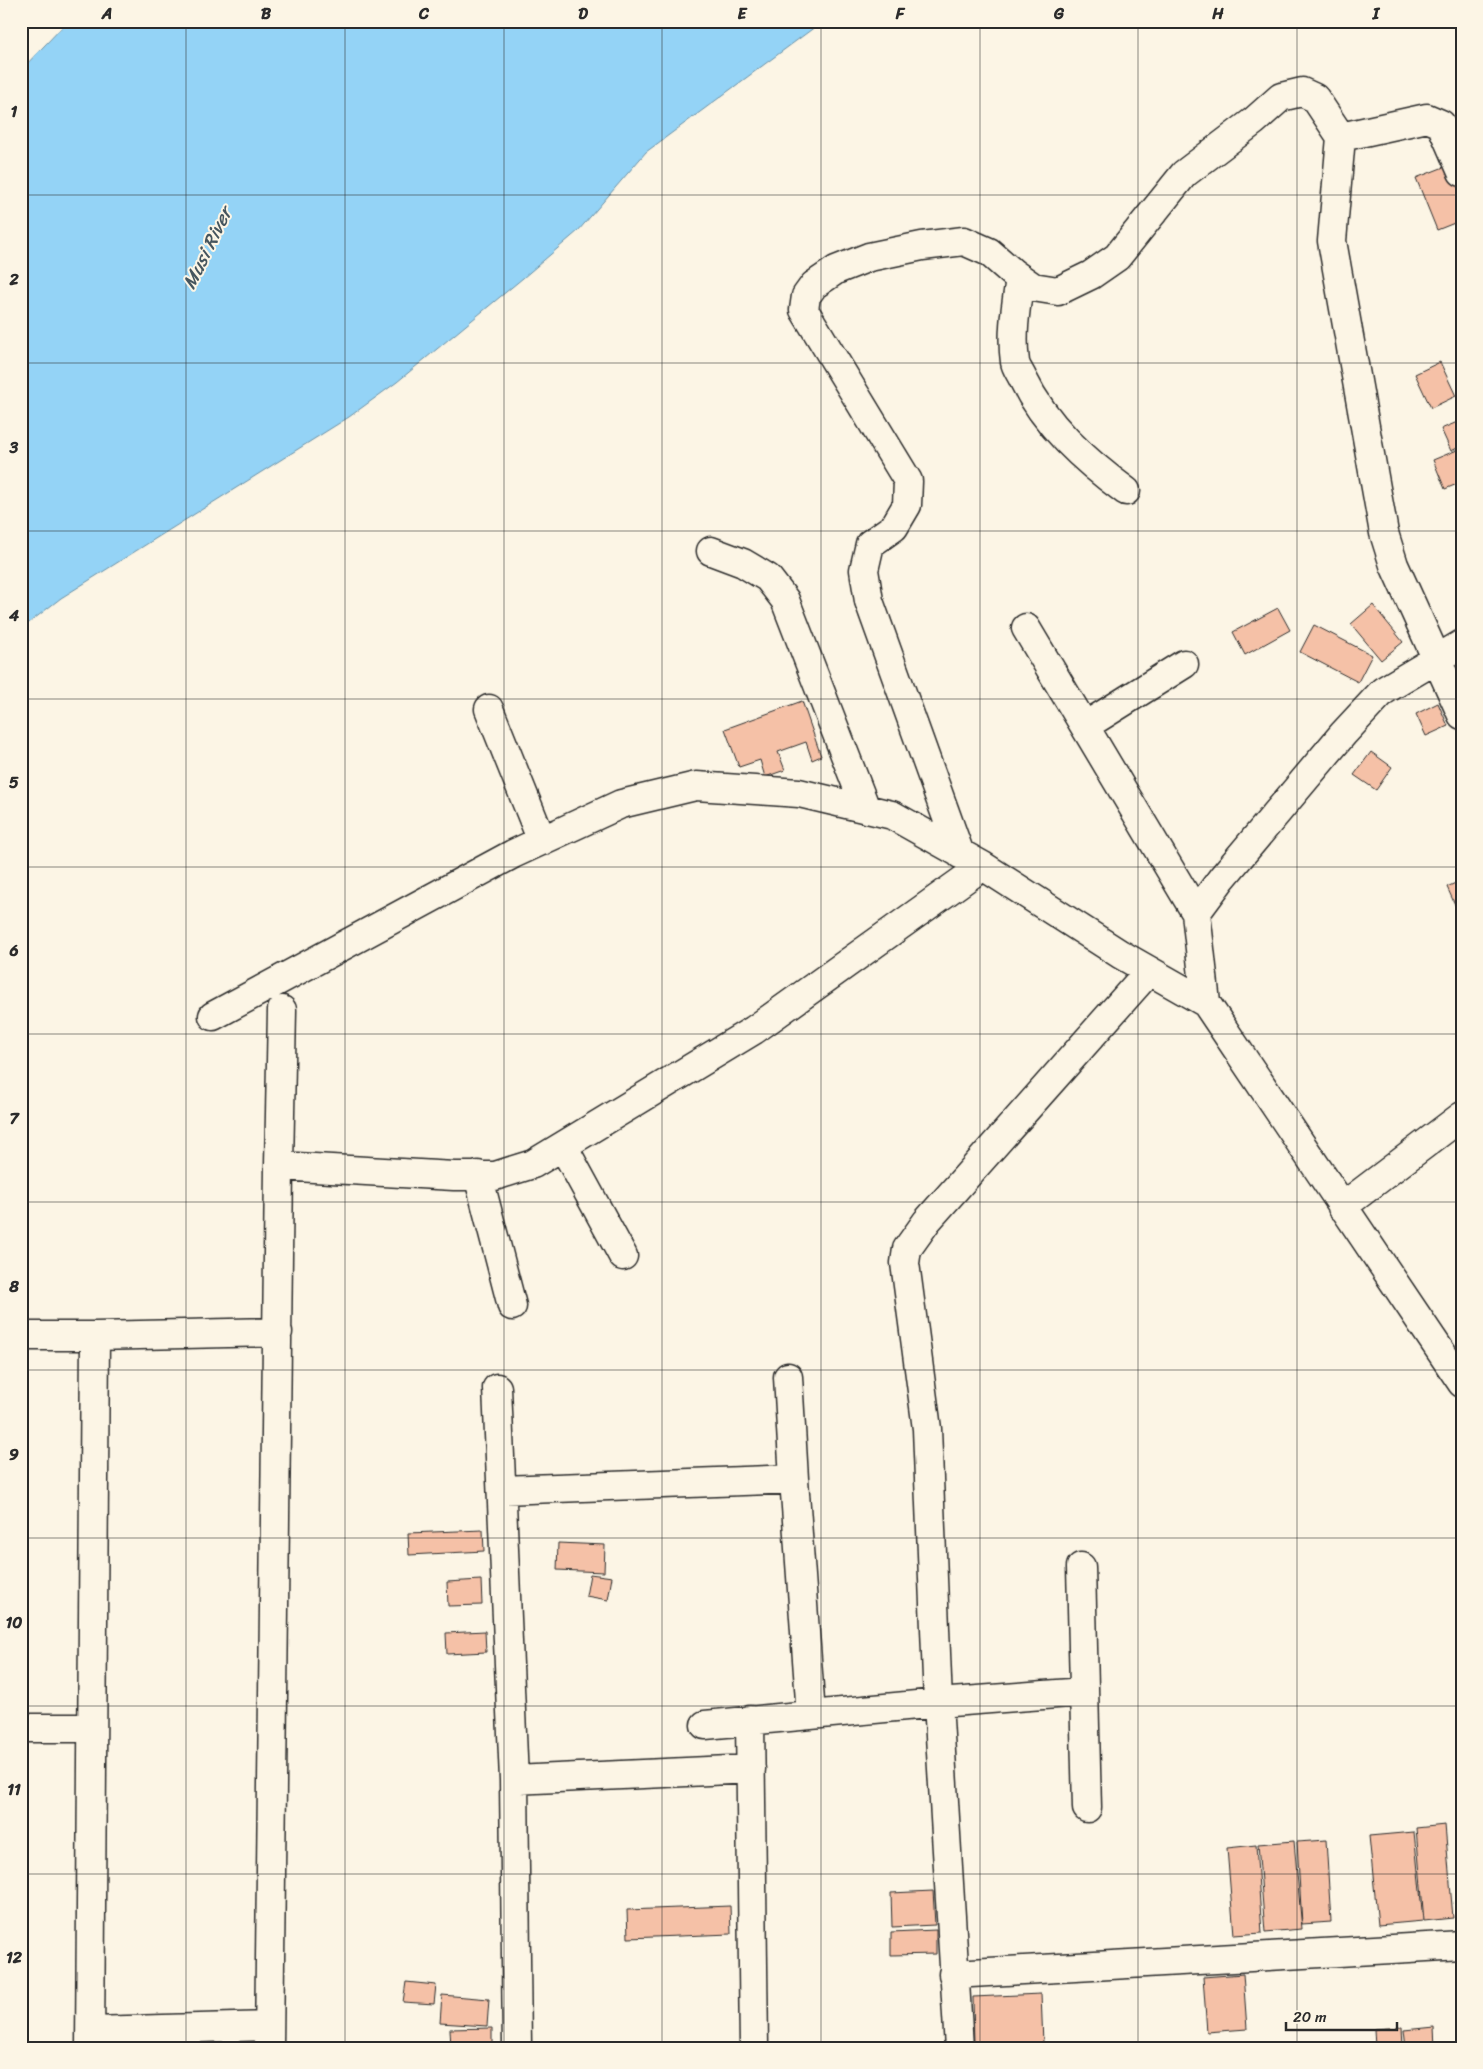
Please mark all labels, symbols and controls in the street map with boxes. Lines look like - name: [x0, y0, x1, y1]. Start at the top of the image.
- text: A: [101, 0, 112, 28]
- text: B: [261, 0, 272, 28]
- text: C: [418, 0, 430, 28]
- text: D: [578, 0, 588, 28]
- text: E: [738, 0, 748, 28]
- text: F: [895, 0, 906, 28]
- text: G: [1053, 0, 1065, 28]
- text: H: [1211, 0, 1224, 28]
- text: I: [1372, 0, 1381, 28]
- text: 1: [11, 97, 18, 126]
- water label: Musi River: [173, 198, 242, 295]
- text: 2: [8, 265, 19, 294]
- text: 3: [9, 433, 19, 462]
- text: 4: [8, 601, 19, 630]
- text: 5: [9, 768, 19, 797]
- text: 6: [8, 936, 19, 965]
- text: 7: [9, 1104, 20, 1133]
- text: 8: [8, 1272, 19, 1301]
- text: 9: [9, 1440, 19, 1469]
- text: 10: [6, 1608, 22, 1637]
- text: 11: [7, 1775, 21, 1804]
- text: 12: [6, 1943, 23, 1972]
- scale bar: [1286, 1999, 1397, 2031]
- text: 20 m: [1293, 2004, 1327, 2030]

